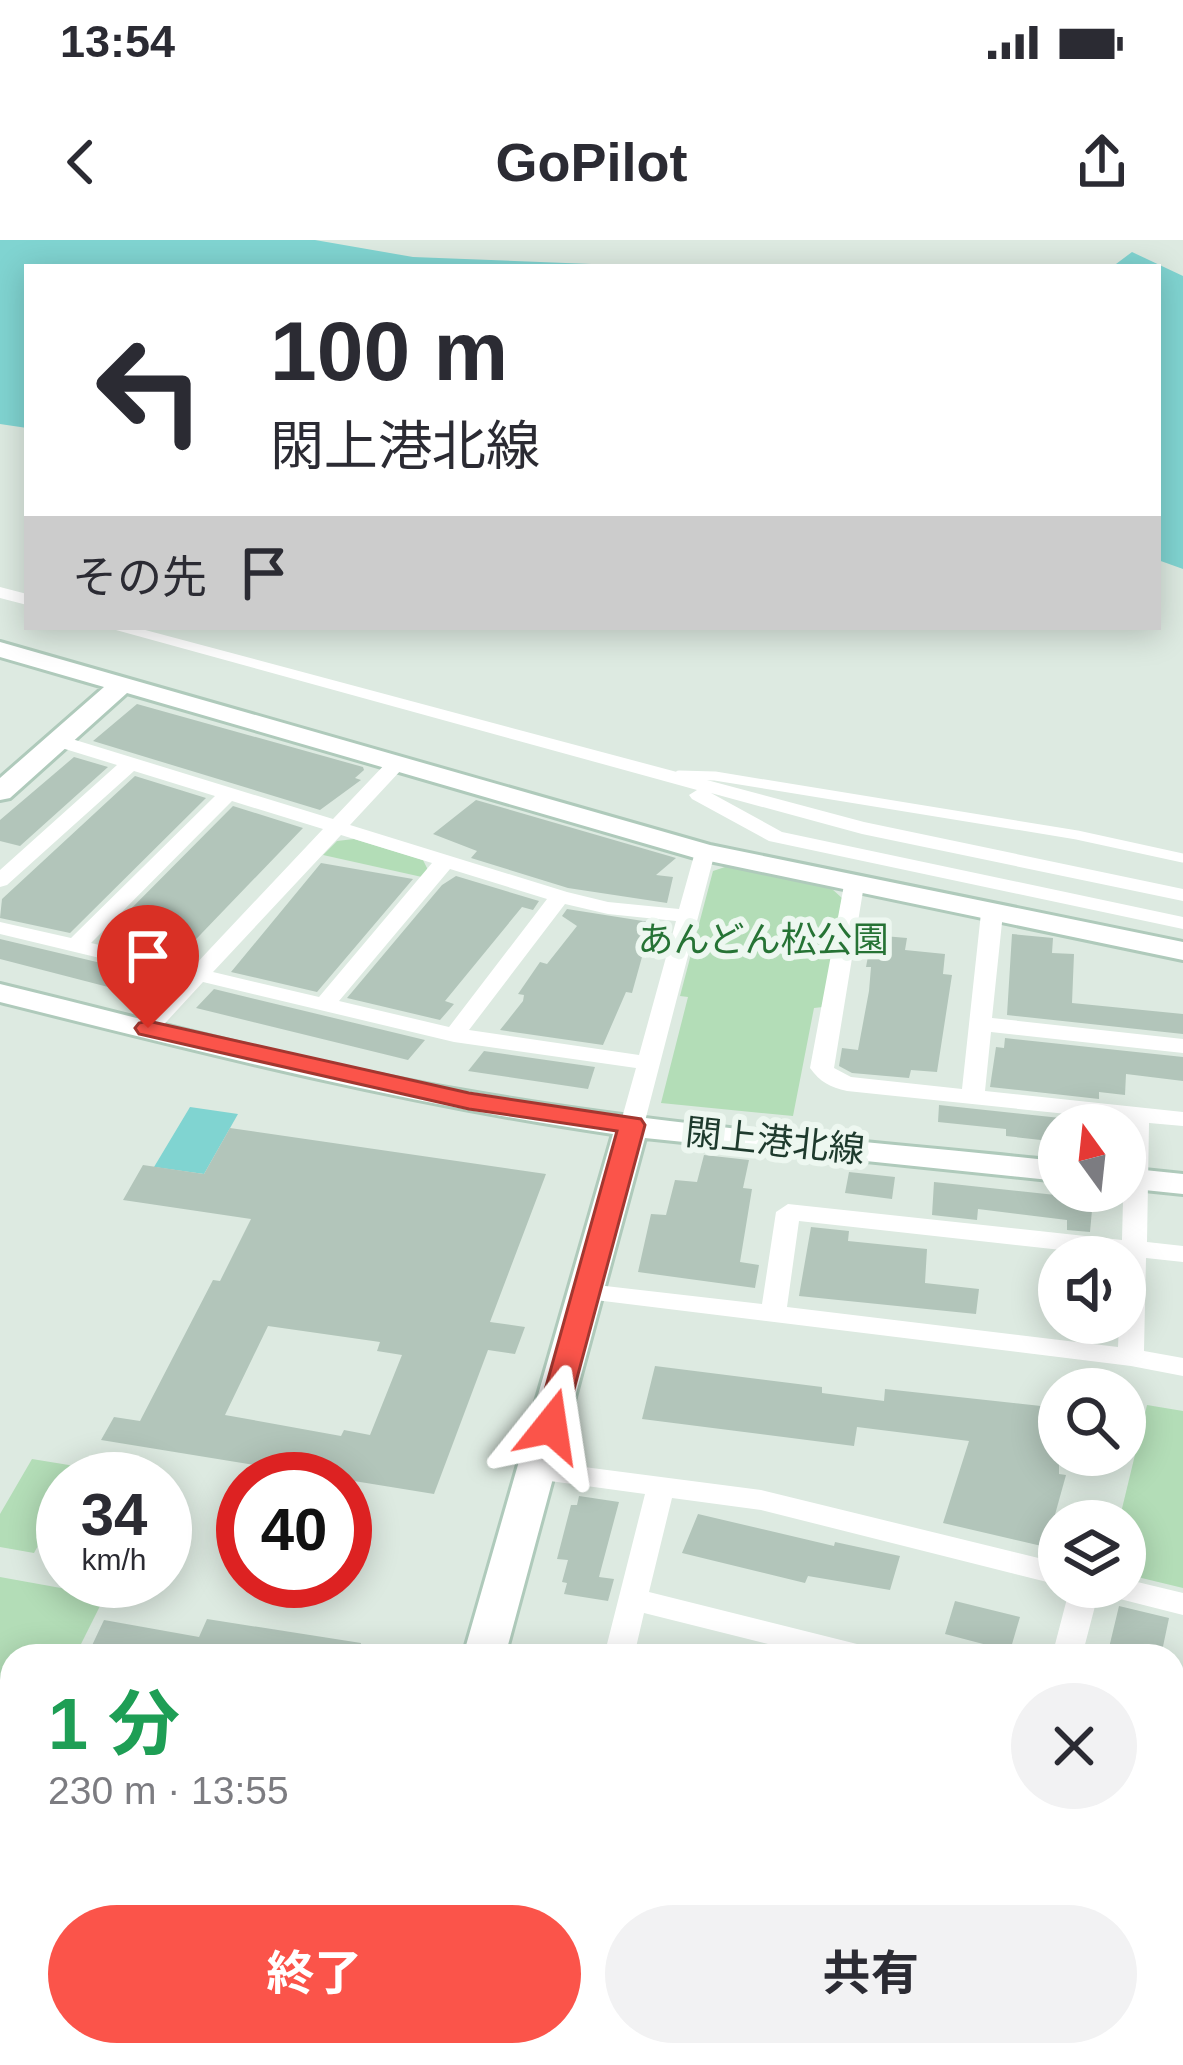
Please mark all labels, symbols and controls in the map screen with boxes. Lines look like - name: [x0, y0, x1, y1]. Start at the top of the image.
- text: 13:54: [60, 16, 175, 67]
- icon: back: [48, 129, 114, 195]
- icon: share: [1069, 129, 1135, 195]
- text: GoPilot: [496, 132, 687, 192]
- text: 100 m: [270, 304, 508, 398]
- icon: left: [72, 312, 228, 468]
- text: 閖上港北線: [270, 416, 540, 476]
- icon: arrive: [231, 540, 297, 606]
- text: その先: [72, 552, 207, 603]
- pin: [97, 905, 199, 1028]
- park label: あんどん松公園: [638, 919, 888, 960]
- icon: arrive: [115, 923, 181, 989]
- north arrow: [1038, 1104, 1146, 1212]
- map controls: [1038, 1104, 1146, 1608]
- street label: 閖上港北線: [683, 1111, 867, 1171]
- button: sound: [1038, 1236, 1146, 1344]
- position arrow: [488, 1363, 614, 1489]
- button: search: [1038, 1368, 1146, 1476]
- speed limit sign: 40: [216, 1452, 372, 1608]
- text: 34: [81, 1481, 147, 1548]
- button: layers: [1038, 1500, 1146, 1608]
- text: km/h: [81, 1543, 147, 1576]
- button: close: [1011, 1683, 1137, 1809]
- text: 1 分: [48, 1684, 180, 1764]
- text: 230 m · 13:55: [48, 1769, 289, 1812]
- button: 終了: [48, 1905, 581, 2043]
- button: 共有: [605, 1905, 1137, 2043]

